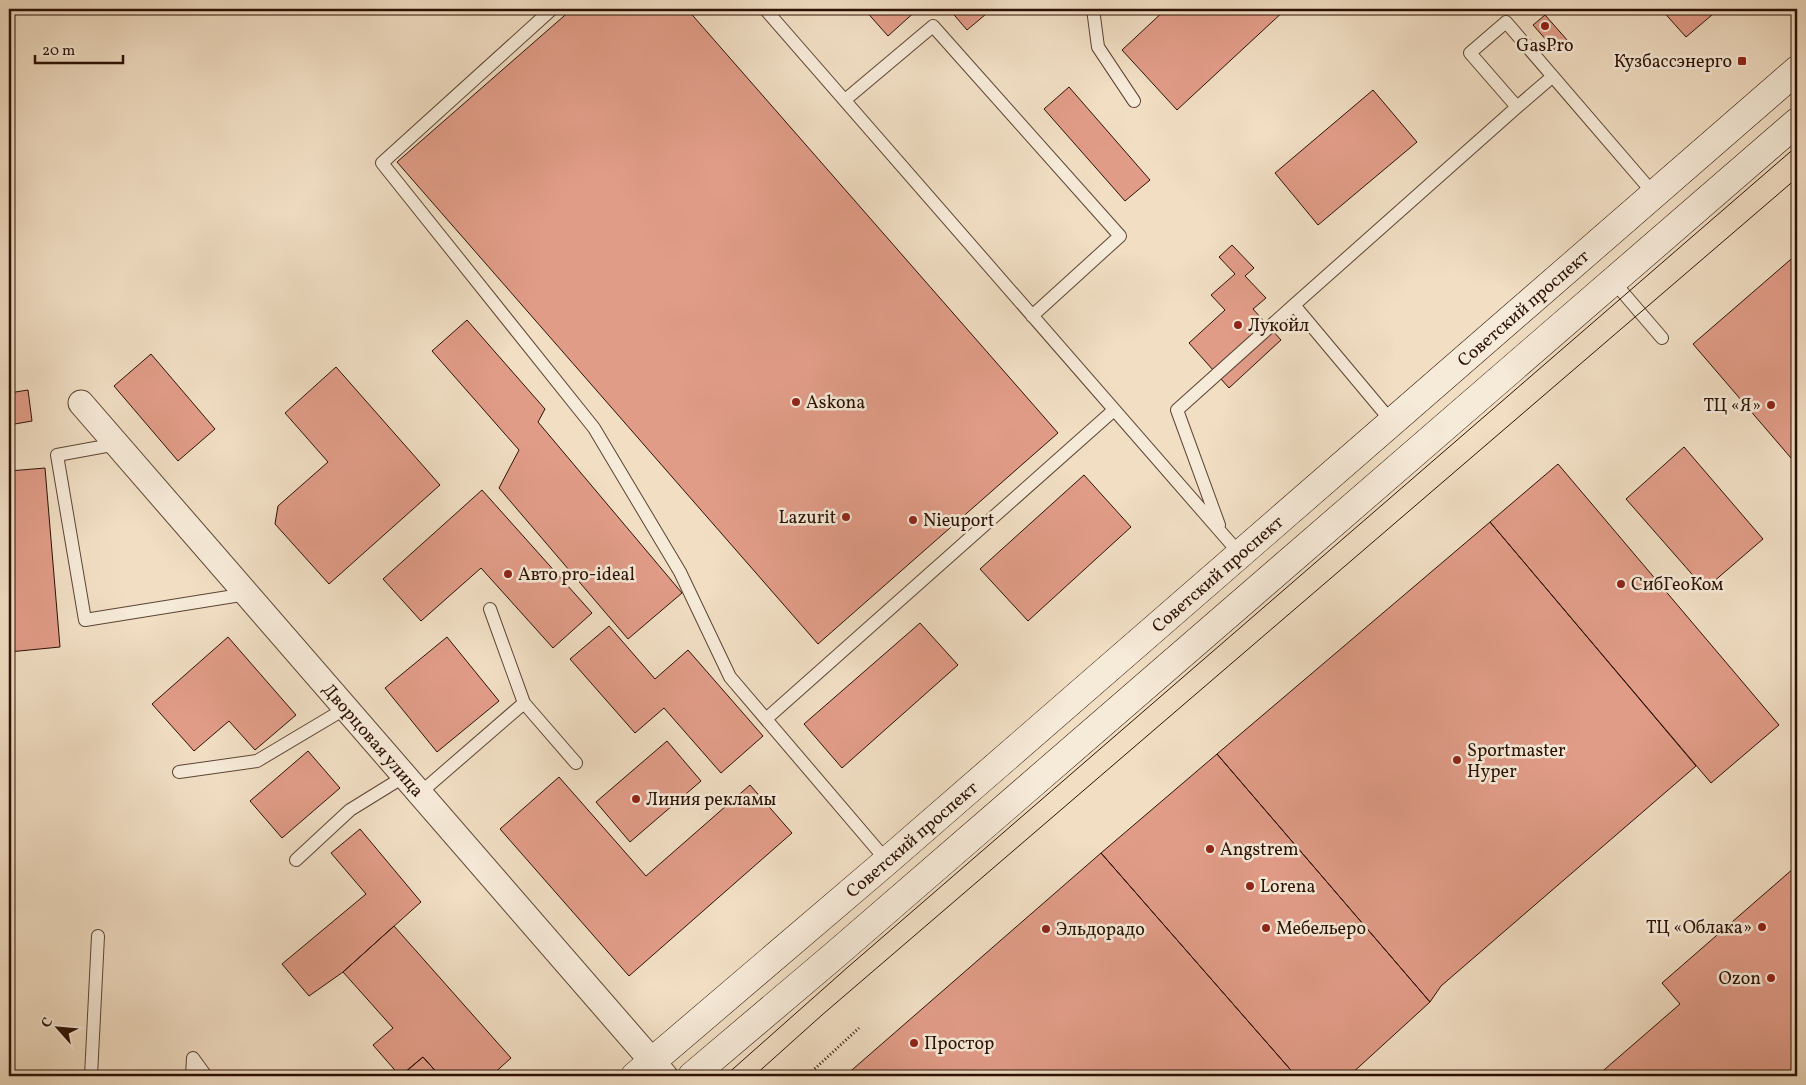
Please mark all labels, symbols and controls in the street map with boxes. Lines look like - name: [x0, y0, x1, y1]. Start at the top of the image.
- marker: GasPro: [1539, 20, 1551, 32]
- scale bar: [35, 32, 122, 64]
- place label: GasPro: [1516, 34, 1574, 59]
- text: 20 m: [42, 41, 75, 62]
- place label: Кузбассэнерго: [1614, 50, 1732, 75]
- marker: Кузбассэнерго: [1736, 55, 1748, 67]
- street label: Советский проспект: [1453, 245, 1595, 374]
- place label: Лукойл: [1248, 314, 1309, 339]
- marker: Лукойл: [1232, 319, 1244, 331]
- place label: Askona: [806, 391, 865, 416]
- place label: ТЦ «Я»: [1703, 394, 1761, 419]
- marker: Askona: [790, 396, 802, 408]
- marker: ТЦ «Я»: [1765, 399, 1777, 411]
- place label: Lazurit: [779, 506, 836, 531]
- place label: Nieuport: [923, 509, 994, 534]
- marker: Lazurit: [840, 511, 852, 523]
- street label: Советский проспект: [1147, 511, 1290, 639]
- marker: Nieuport: [907, 514, 919, 526]
- place label: Авто pro-ideal: [518, 563, 635, 588]
- marker: Авто pro-ideal: [502, 568, 514, 580]
- place label: СибГеоКом: [1631, 573, 1723, 598]
- marker: СибГеоКом: [1615, 578, 1627, 590]
- street label: Дворцовая улица: [316, 678, 429, 803]
- place label: Sportmaster Hyper: [1467, 739, 1566, 785]
- marker: Sportmaster Hyper: [1451, 754, 1463, 766]
- street label: Советский проспект: [841, 776, 984, 905]
- place label: Линия рекламы: [646, 788, 777, 813]
- marker: Линия рекламы: [630, 793, 642, 805]
- place label: Angstrem: [1220, 838, 1299, 863]
- marker: Angstrem: [1204, 843, 1216, 855]
- place label: Lorena: [1260, 875, 1315, 900]
- marker: Lorena: [1244, 880, 1256, 892]
- place label: ТЦ «Облака»: [1646, 916, 1752, 941]
- place label: Мебельеро: [1276, 917, 1366, 942]
- place label: Эльдорадо: [1056, 918, 1145, 943]
- marker: ТЦ «Облака»: [1756, 921, 1768, 933]
- marker: Мебельеро: [1260, 922, 1272, 934]
- marker: Эльдорадо: [1040, 923, 1052, 935]
- place label: Ozon: [1719, 967, 1761, 992]
- marker: Ozon: [1765, 972, 1777, 984]
- north arrow: [32, 1002, 82, 1052]
- text: С: [37, 1014, 58, 1031]
- place label: Простор: [924, 1032, 994, 1057]
- marker: Простор: [908, 1037, 920, 1049]

